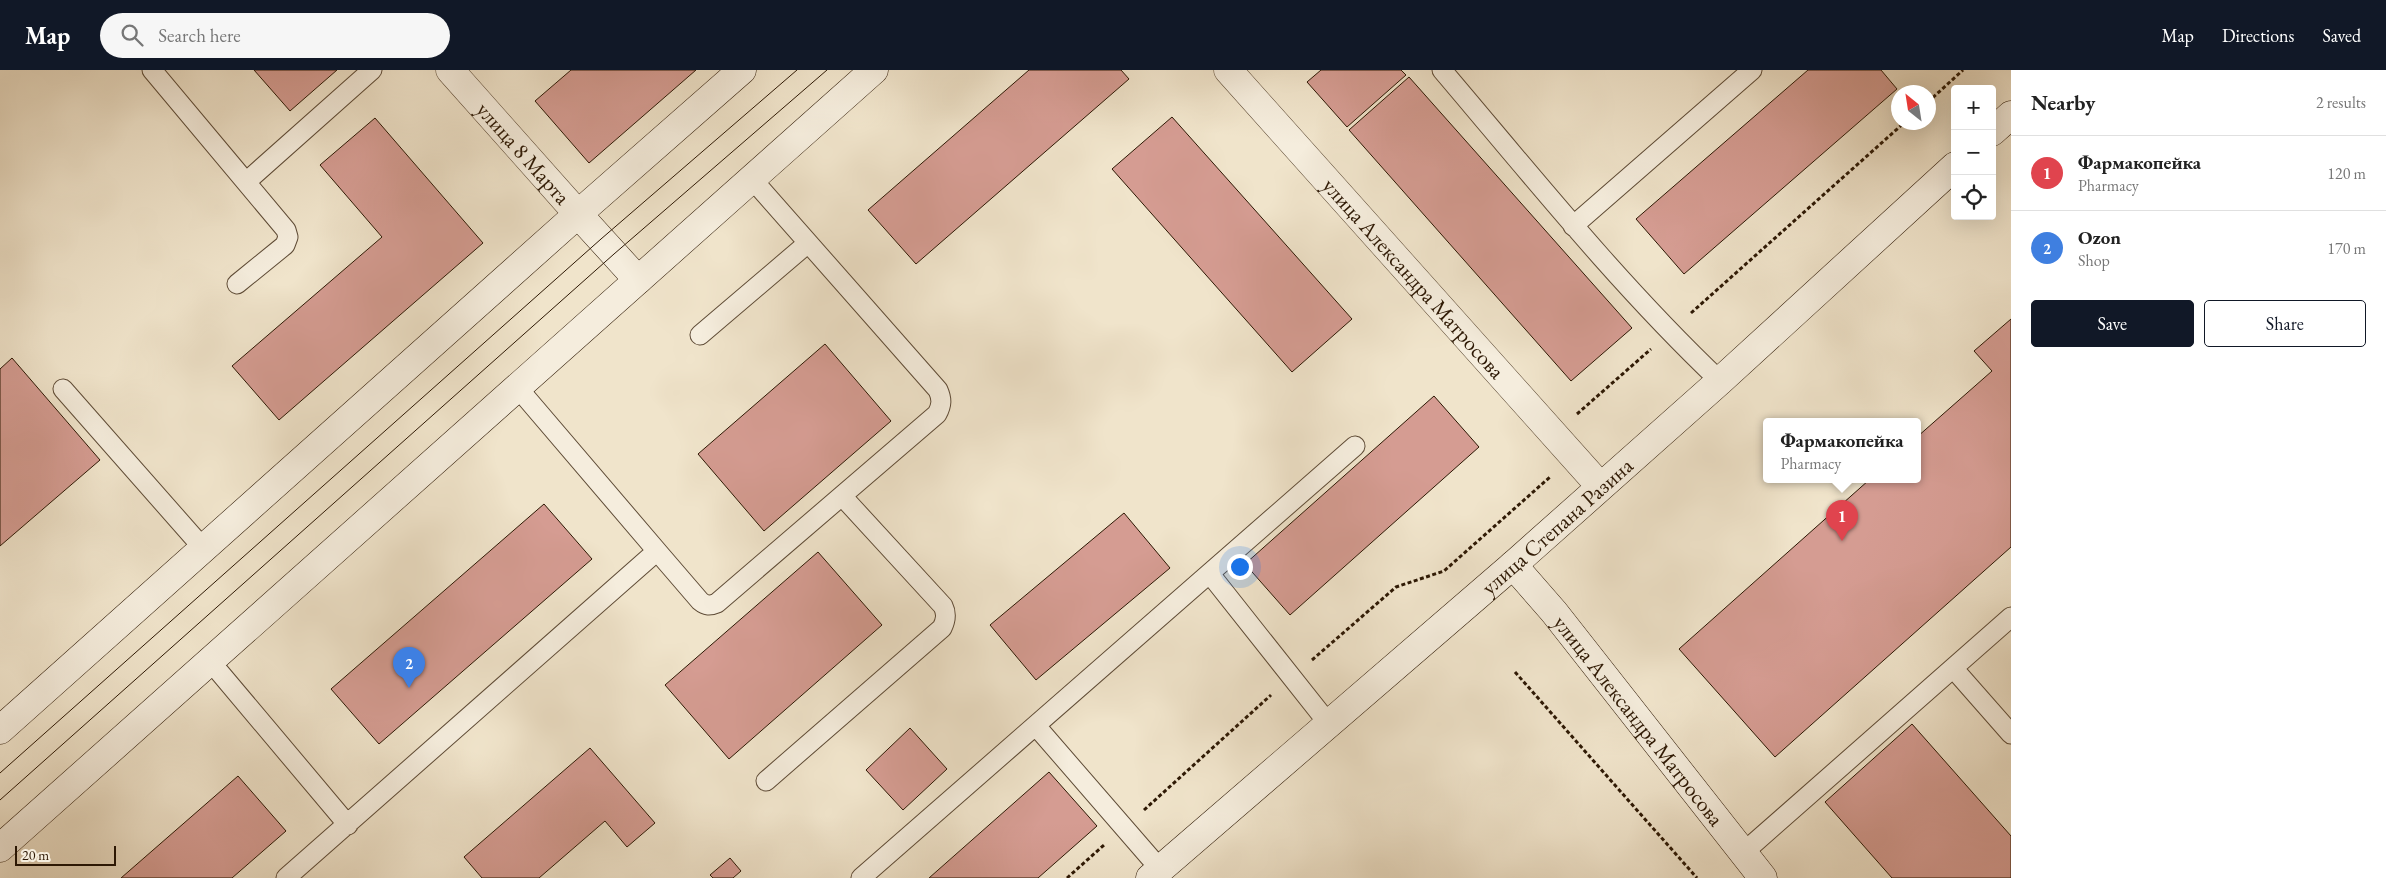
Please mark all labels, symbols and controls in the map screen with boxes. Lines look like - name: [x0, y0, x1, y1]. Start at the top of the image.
- search box: [100, 13, 450, 58]
- text: Map: [25, 20, 70, 51]
- icon: search: [118, 21, 146, 49]
- text: Search here: [158, 23, 241, 48]
- text: Map: [2162, 24, 2194, 47]
- text: Directions: [2222, 24, 2294, 47]
- text: Saved: [2322, 24, 2361, 47]
- north arrow: [1891, 85, 1936, 130]
- map controls: [1951, 85, 1996, 220]
- button: +: [1951, 85, 1996, 130]
- text: Nearby: [2031, 89, 2095, 116]
- text: 2 results: [2316, 92, 2366, 113]
- street label: улица 8 Марта: [470, 96, 577, 211]
- button: −: [1951, 130, 1996, 175]
- text: Фармакопейка: [2078, 150, 2201, 175]
- text: 1: [2043, 163, 2051, 184]
- text: 120 m: [2327, 163, 2366, 184]
- street label: улица Александра Матросова: [1316, 172, 1511, 385]
- button: locate: [1951, 175, 1996, 220]
- text: Pharmacy: [2078, 175, 2139, 196]
- text: Ozon: [2078, 225, 2121, 250]
- text: 2: [2043, 238, 2051, 259]
- text: 170 m: [2327, 238, 2366, 259]
- text: Shop: [2078, 250, 2110, 271]
- button: Save: [2031, 300, 2194, 347]
- button: Share: [2204, 300, 2366, 347]
- popup: [1763, 418, 1921, 483]
- text: Фармакопейка: [1780, 428, 1904, 453]
- street label: улица Степана Разина: [1475, 451, 1639, 601]
- text: Pharmacy: [1780, 453, 1841, 474]
- pin: 1: [1826, 500, 1858, 541]
- your location: [1227, 554, 1253, 580]
- street label: улица Александра Матросова: [1547, 609, 1731, 832]
- pin: 2: [393, 647, 425, 688]
- scale bar: [15, 843, 116, 866]
- text: 20 m: [22, 846, 49, 864]

